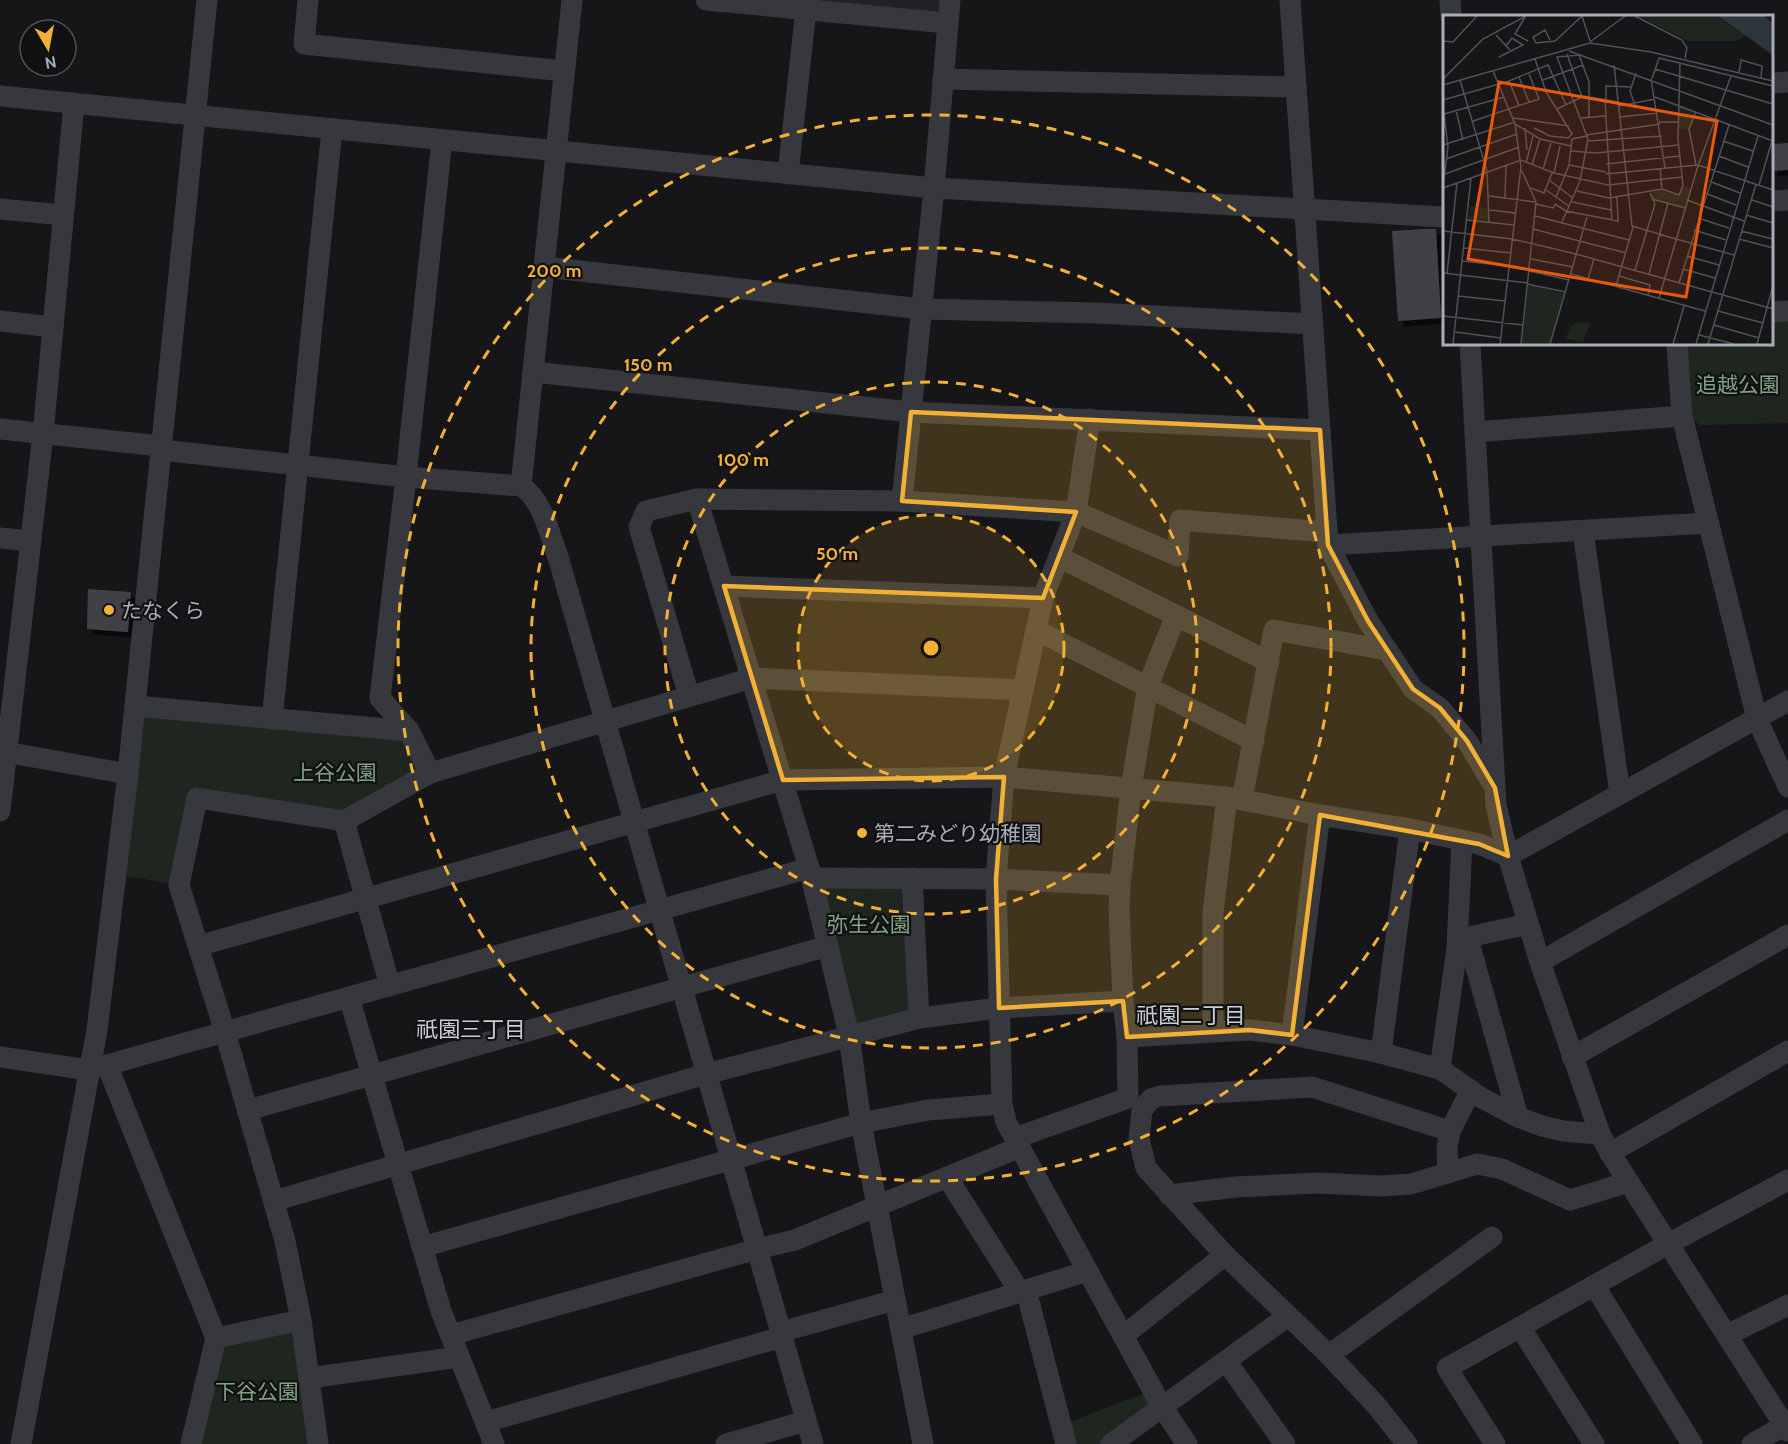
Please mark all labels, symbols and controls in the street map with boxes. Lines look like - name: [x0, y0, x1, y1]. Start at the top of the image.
- inset map: [1443, 15, 1773, 345]
- north arrow: [18, 18, 78, 78]
- text: N: [43, 52, 58, 73]
- text: 200 m: [527, 260, 581, 282]
- text: 150 m: [624, 354, 672, 376]
- park label: 追越公園: [1696, 372, 1780, 397]
- text: 100 m: [717, 449, 769, 471]
- text: 50 m: [816, 543, 858, 565]
- place label: たなくら: [121, 598, 205, 623]
- marker: たなくら: [102, 603, 116, 617]
- centre of rings: [921, 638, 941, 658]
- park label: 上谷公園: [293, 760, 377, 785]
- place label: 第二みどり幼稚園: [874, 821, 1042, 846]
- marker: 第二みどり幼稚園: [855, 826, 869, 840]
- park label: 弥生公園: [827, 912, 911, 937]
- district label: 祇園二丁目: [1136, 1002, 1246, 1029]
- district label: 祇園三丁目: [416, 1016, 526, 1043]
- park label: 下谷公園: [215, 1379, 299, 1404]

